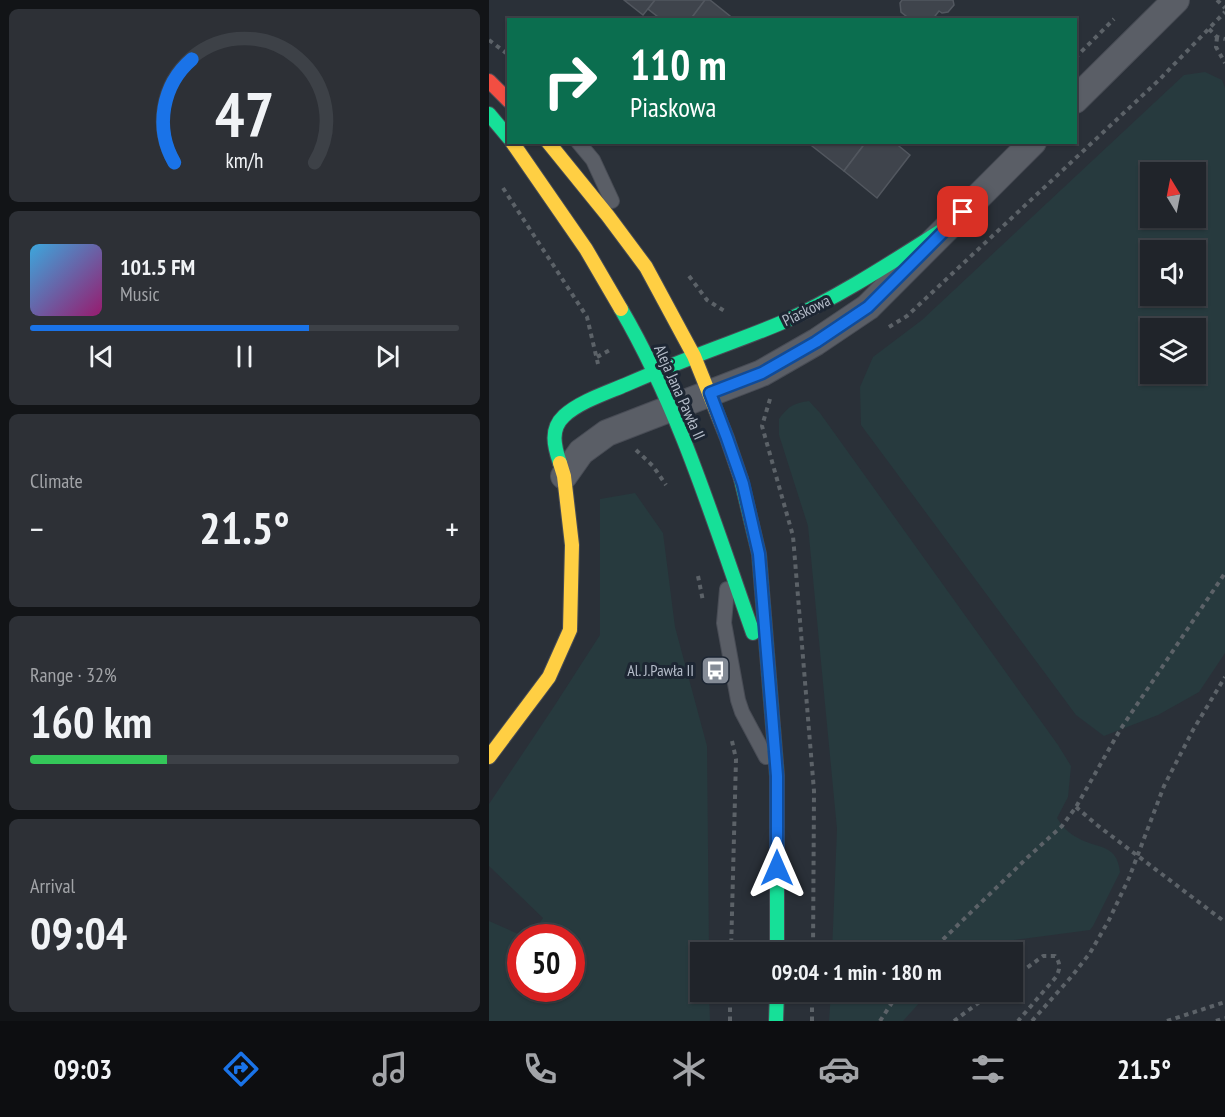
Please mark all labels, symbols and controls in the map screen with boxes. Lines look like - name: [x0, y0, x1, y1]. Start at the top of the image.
- text: 110 m: [630, 37, 727, 92]
- icon: right: [531, 42, 609, 120]
- text: 47: [215, 73, 274, 154]
- text: Piaskowa: [630, 90, 716, 124]
- text: km/h: [225, 146, 264, 174]
- north arrow: [1140, 162, 1206, 228]
- map controls: [1140, 162, 1206, 384]
- pin: [937, 186, 988, 237]
- icon: arrive: [946, 195, 979, 228]
- button: sound: [1140, 240, 1206, 306]
- text: 101.5 FM: [120, 253, 195, 281]
- text: Music: [120, 281, 160, 307]
- street label: Piaskowa: [779, 290, 833, 330]
- button: layers: [1140, 318, 1206, 384]
- icon: previous: [85, 340, 118, 373]
- icon: pause: [228, 340, 261, 373]
- icon: next: [371, 340, 404, 373]
- street label: Aleja Jana Pawła II: [650, 341, 710, 443]
- text: Climate: [30, 468, 83, 494]
- text: 21.5°: [199, 498, 290, 556]
- text: −: [30, 507, 44, 550]
- text: +: [445, 507, 459, 550]
- bus stop icon: Al. J.Pawła II: [699, 654, 731, 686]
- place label: Al. J.Pawła II: [627, 660, 694, 680]
- text: Range · 32%: [30, 662, 117, 688]
- text: 160 km: [30, 692, 152, 750]
- position arrow: [745, 836, 809, 900]
- text: Arrival: [30, 873, 75, 899]
- text: 09:04: [30, 903, 127, 961]
- speed limit sign: 50: [507, 924, 585, 1002]
- text: 09:04 · 1 min · 180 m: [771, 958, 942, 986]
- icon: directions: [220, 1048, 262, 1090]
- icon: music: [369, 1048, 411, 1090]
- icon: phone: [519, 1048, 561, 1090]
- icon: climate: [668, 1048, 710, 1090]
- icon: car: [818, 1048, 860, 1090]
- icon: filters: [967, 1048, 1009, 1090]
- text: 09:03: [54, 1052, 112, 1086]
- text: 21.5°: [1117, 1052, 1171, 1086]

